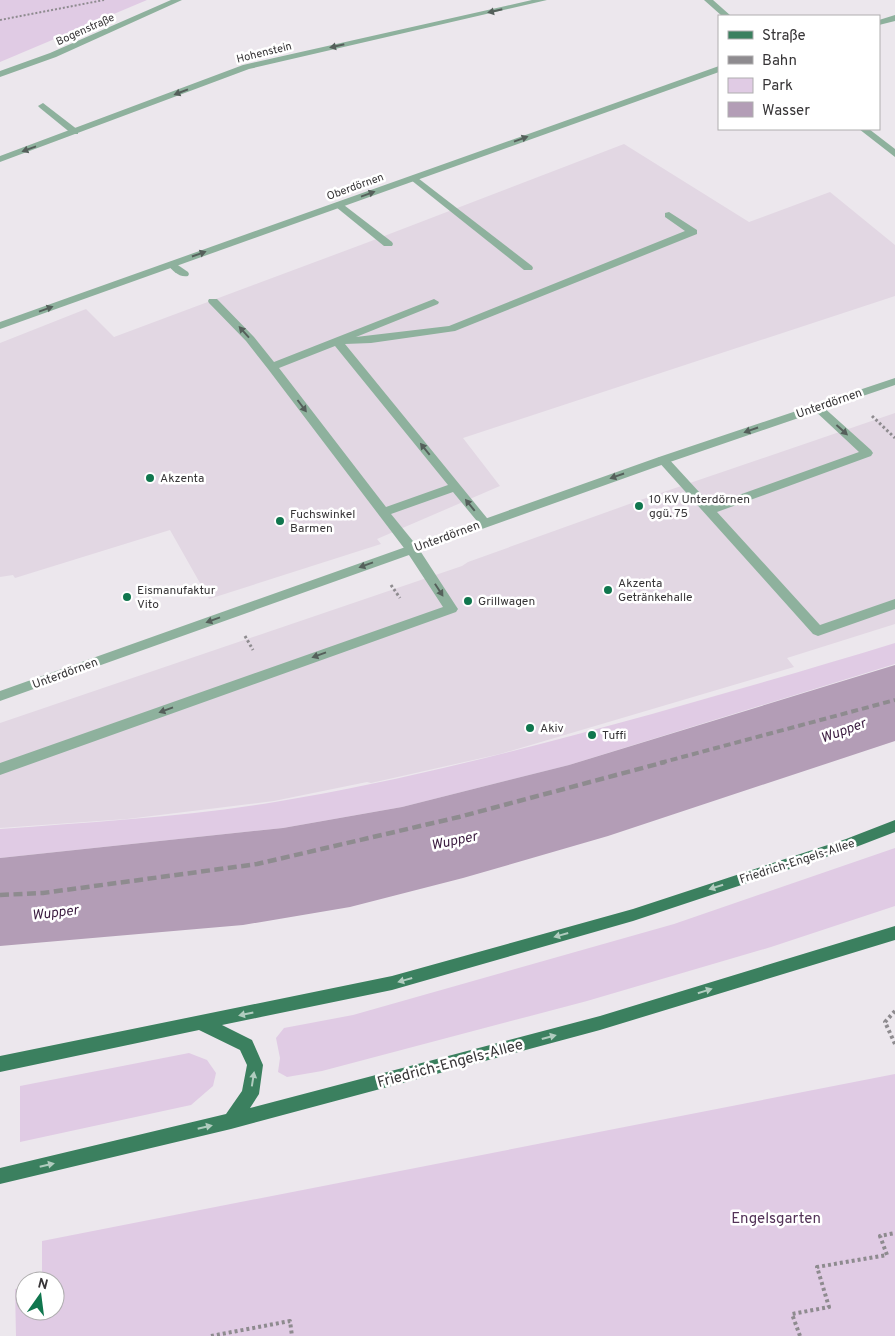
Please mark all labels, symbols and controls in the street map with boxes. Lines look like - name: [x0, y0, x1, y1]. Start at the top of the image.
- one-way arrow: [488, 7, 503, 15]
- street label: Bogenstraße: [54, 11, 117, 49]
- legend: [718, 15, 880, 130]
- text: Straße: [762, 27, 806, 46]
- street label: Hohenstein: [235, 39, 293, 67]
- one-way arrow: [328, 43, 344, 51]
- text: Bahn: [762, 52, 797, 71]
- text: Park: [762, 77, 793, 96]
- one-way arrow: [174, 88, 188, 96]
- text: Wasser: [762, 102, 810, 121]
- one-way arrow: [514, 135, 529, 142]
- one-way arrow: [21, 145, 36, 153]
- street label: Oberdörnen: [325, 170, 386, 204]
- one-way arrow: [361, 190, 376, 197]
- one-way arrow: [192, 250, 207, 258]
- one-way arrow: [39, 305, 54, 313]
- one-way arrow: [238, 327, 250, 339]
- street label: Unterdörnen: [794, 385, 864, 423]
- one-way arrow: [297, 399, 307, 413]
- one-way arrow: [836, 424, 848, 436]
- one-way arrow: [743, 427, 758, 434]
- one-way arrow: [420, 443, 431, 456]
- place label: Akzenta: [160, 471, 204, 487]
- marker: Akzenta: [144, 472, 156, 484]
- one-way arrow: [609, 472, 624, 480]
- place label: 10 KV Unterdörnen ggü. 75: [649, 492, 750, 522]
- one-way arrow: [465, 499, 476, 512]
- marker: 10 KV Unterdörnen ggü. 75: [633, 500, 645, 512]
- place label: Fuchswinkel Barmen: [290, 507, 355, 537]
- marker: Fuchswinkel Barmen: [274, 515, 286, 527]
- street label: Unterdörnen: [412, 518, 482, 556]
- one-way arrow: [359, 562, 374, 569]
- place label: Akzenta Getränkehalle: [618, 576, 693, 606]
- place label: Eismanufaktur Vito: [137, 583, 216, 613]
- one-way arrow: [434, 583, 443, 597]
- marker: Akzenta Getränkehalle: [602, 584, 614, 596]
- marker: Eismanufaktur Vito: [121, 591, 133, 603]
- place label: Grillwagen: [478, 594, 535, 610]
- marker: Grillwagen: [462, 595, 474, 607]
- one-way arrow: [206, 617, 221, 624]
- one-way arrow: [311, 651, 326, 659]
- street label: Unterdörnen: [30, 655, 100, 693]
- one-way arrow: [158, 706, 173, 714]
- water label: Wupper: [819, 715, 870, 747]
- place label: Akiv: [540, 721, 564, 737]
- marker: Akiv: [524, 722, 536, 734]
- place label: Tuffi: [602, 728, 626, 744]
- marker: Tuffi: [586, 729, 598, 741]
- water label: Wupper: [430, 828, 481, 855]
- street label: Friedrich-Engels-Allee: [738, 836, 857, 888]
- one-way arrow: [709, 884, 724, 892]
- water label: Wupper: [31, 902, 81, 925]
- one-way arrow: [554, 932, 569, 940]
- one-way arrow: [397, 976, 412, 984]
- one-way arrow: [697, 987, 712, 995]
- one-way arrow: [239, 1010, 254, 1018]
- one-way arrow: [541, 1033, 556, 1041]
- street label: Friedrich-Engels-Allee: [375, 1036, 525, 1093]
- one-way arrow: [249, 1070, 257, 1086]
- one-way arrow: [198, 1123, 213, 1131]
- one-way arrow: [40, 1161, 55, 1169]
- park label: Engelsgarten: [731, 1210, 821, 1229]
- north arrow: [15, 1271, 65, 1321]
- text: N: [36, 1275, 50, 1294]

